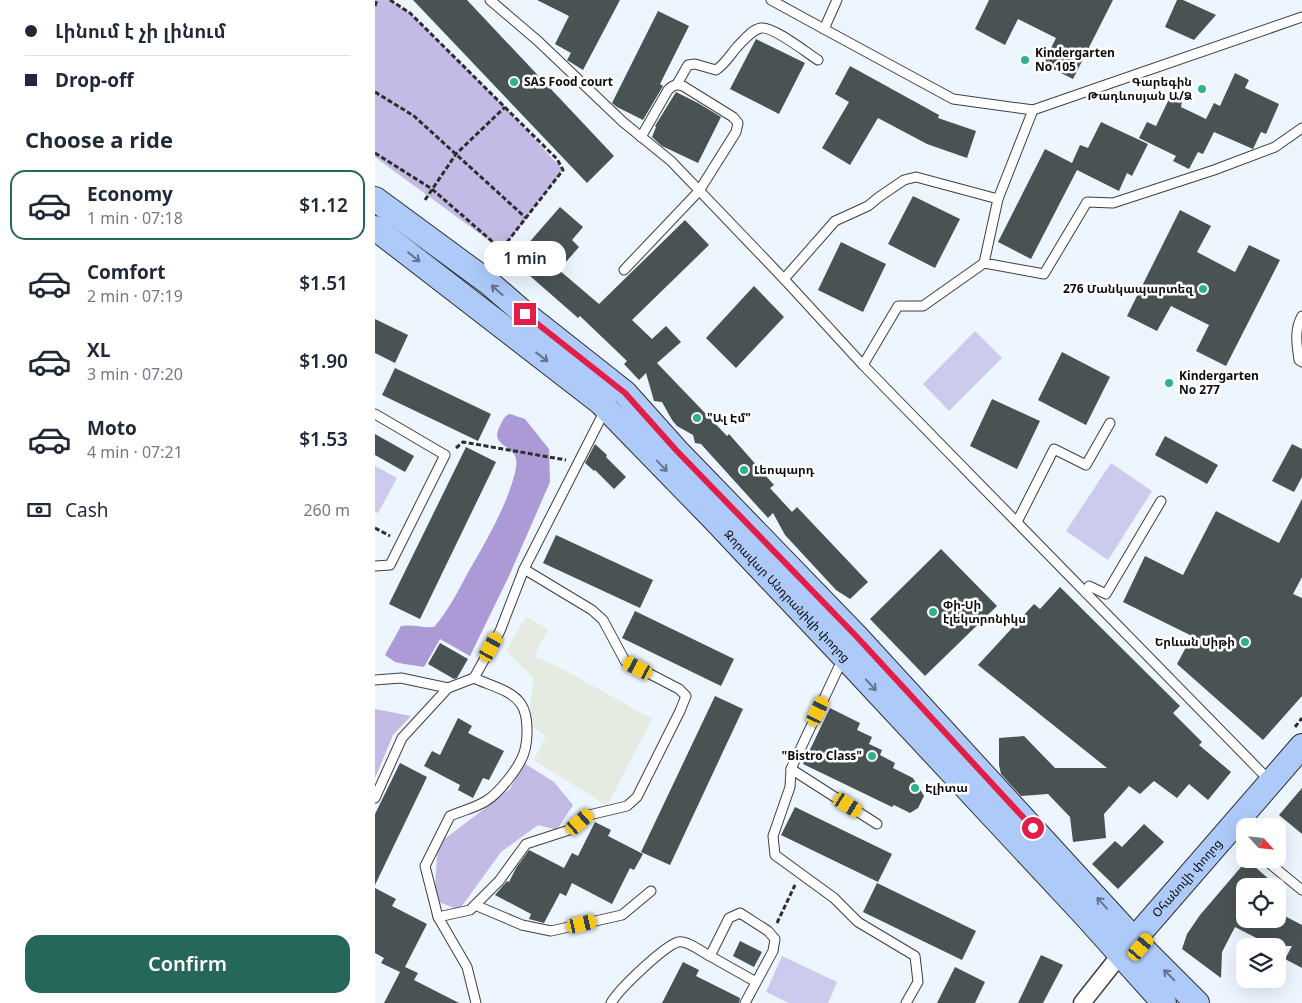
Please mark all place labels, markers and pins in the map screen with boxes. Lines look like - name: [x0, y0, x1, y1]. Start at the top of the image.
- place label: Kindergarten No 105: [1035, 44, 1115, 75]
- marker: Kindergarten No 105: [1019, 54, 1031, 66]
- place label: SAS Food court: [524, 73, 613, 90]
- place label: Գարեգին Թադևոսյան Ա/Ձ: [1087, 73, 1192, 104]
- marker: SAS Food court: [508, 76, 520, 88]
- marker: Գարեգին Թադևոսյան Ա/Ձ: [1196, 83, 1208, 95]
- place label: 276 Մանկապարտեզ: [1063, 280, 1194, 297]
- marker: 276 Մանկապարտեզ: [1197, 283, 1209, 295]
- place label: Kindergarten No 277: [1179, 367, 1259, 398]
- marker: Kindergarten No 277: [1163, 377, 1175, 389]
- place label: "Ալ Էմ": [707, 409, 751, 426]
- marker: "Ալ Էմ": [691, 412, 703, 424]
- place label: Լեոպարդ: [754, 461, 815, 478]
- marker: Լեոպարդ: [738, 464, 750, 476]
- place label: Փի-Սի էլեկտրոնիկս: [943, 596, 1026, 627]
- marker: Փի-Սի էլեկտրոնիկս: [927, 606, 939, 618]
- place label: Երևան Սիթի: [1155, 633, 1235, 650]
- marker: Երևան Սիթի: [1239, 636, 1251, 648]
- place label: "Bistro Class": [782, 747, 862, 764]
- marker: "Bistro Class": [866, 750, 878, 762]
- place label: Էլիտա: [925, 779, 968, 796]
- marker: Էլիտա: [909, 782, 921, 794]

